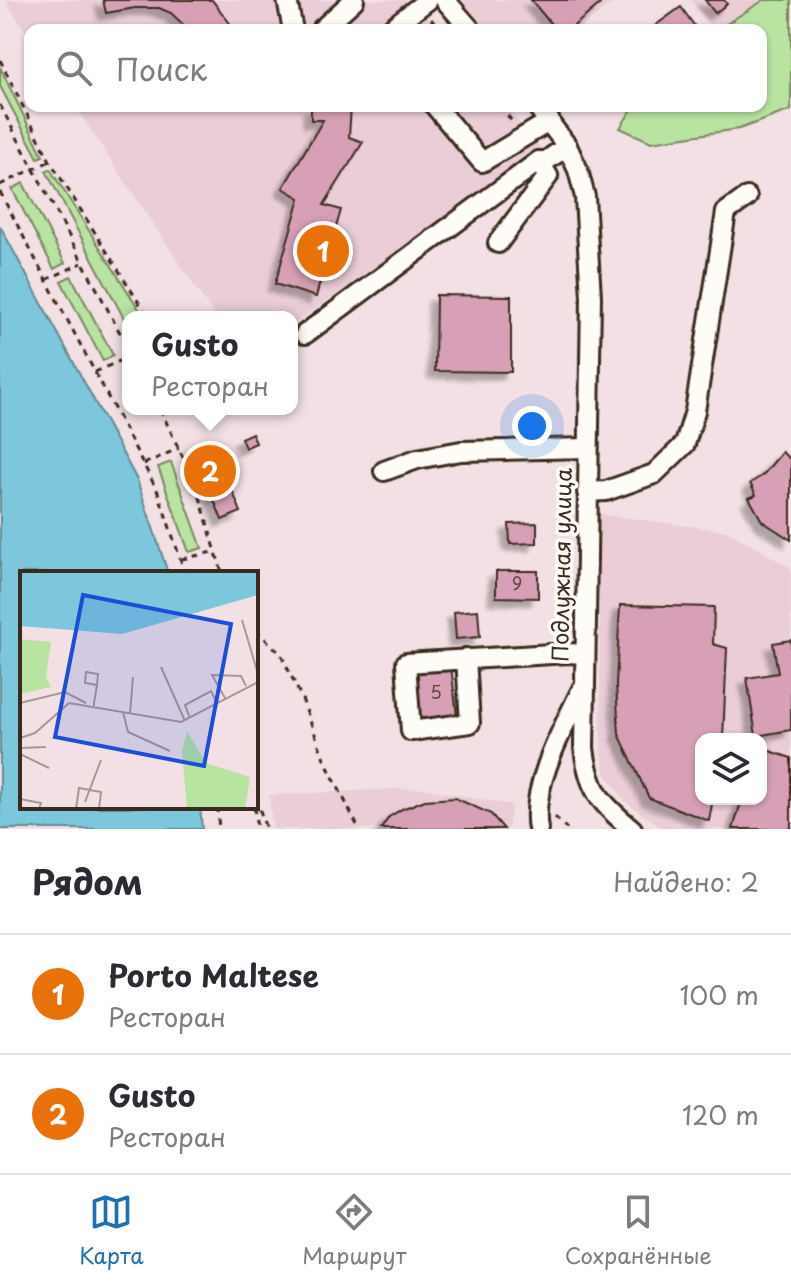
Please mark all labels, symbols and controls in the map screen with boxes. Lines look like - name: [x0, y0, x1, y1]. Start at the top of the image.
- search box: [24, 24, 767, 112]
- icon: search: [52, 46, 96, 90]
- text: Поиск: [116, 46, 207, 91]
- pin: 1: [297, 221, 349, 281]
- popup: [122, 311, 298, 415]
- text: Gusto: [151, 321, 238, 366]
- text: Ресторан: [151, 366, 269, 405]
- your location: [512, 406, 552, 446]
- pin: 2: [184, 441, 236, 501]
- street label: Подлужная улица: [542, 468, 579, 662]
- house number: 9: [512, 569, 522, 596]
- inset map: [20, 571, 258, 809]
- house number: 5: [430, 678, 442, 705]
- map controls: [695, 733, 767, 805]
- button: layers: [695, 733, 767, 805]
- text: Рядом: [32, 855, 143, 907]
- text: Найдено: 2: [613, 862, 759, 901]
- text: Porto Maltese: [108, 952, 319, 997]
- text: 1: [52, 975, 64, 1014]
- text: 100 m: [679, 975, 759, 1014]
- text: Ресторан: [108, 997, 226, 1036]
- text: Gusto: [108, 1072, 195, 1117]
- text: 2: [49, 1095, 67, 1134]
- text: 120 m: [682, 1095, 759, 1134]
- text: Ресторан: [108, 1117, 226, 1156]
- tab: Карта: [79, 1190, 144, 1271]
- tab: Маршрут: [302, 1190, 406, 1271]
- tab: Сохранённые: [565, 1190, 712, 1271]

